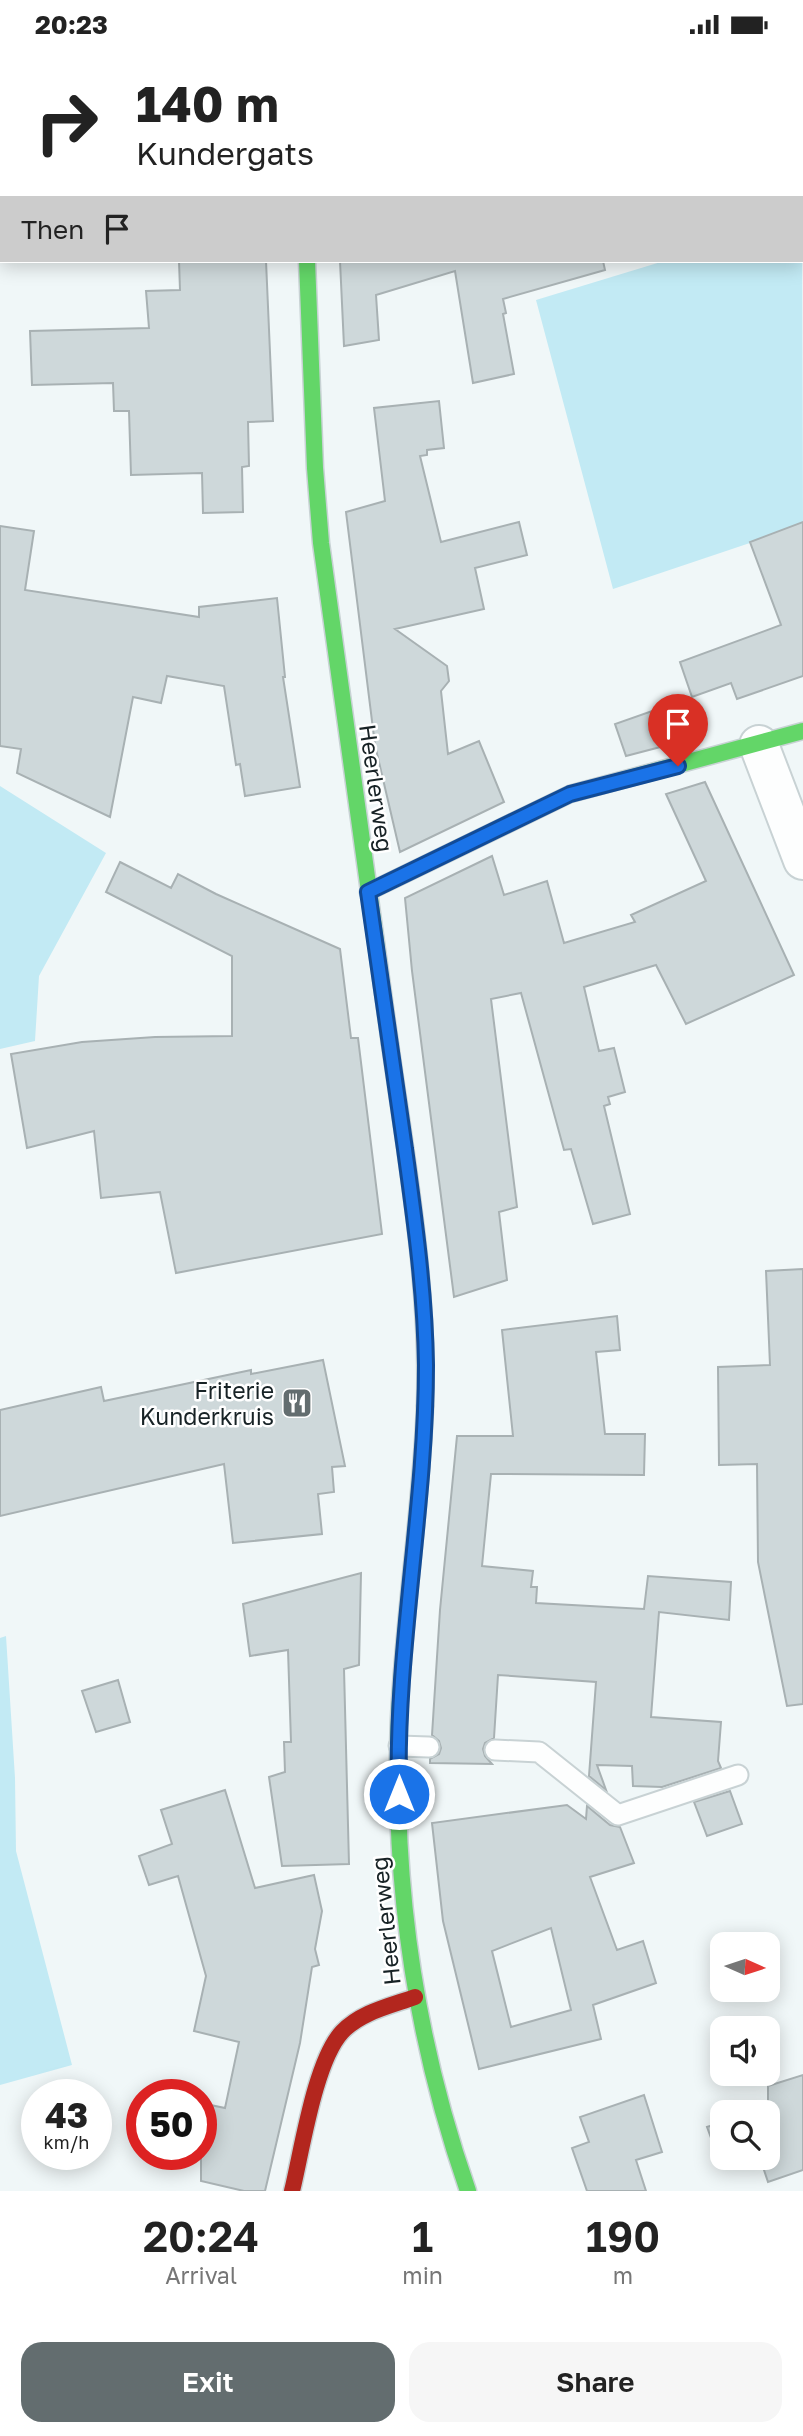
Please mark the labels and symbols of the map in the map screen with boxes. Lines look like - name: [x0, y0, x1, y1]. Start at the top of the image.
- pin: [648, 694, 708, 766]
- street label: Heerlerweg: [354, 722, 400, 854]
- place label: Friterie Kunderkruis: [140, 1376, 274, 1430]
- restaurant icon: Friterie Kunderkruis: [280, 1386, 314, 1420]
- position arrow: [362, 1757, 436, 1831]
- street label: Heerlerweg: [364, 1855, 406, 1987]
- north arrow: [710, 1932, 780, 2002]
- speed limit sign: 50: [126, 2079, 217, 2170]

